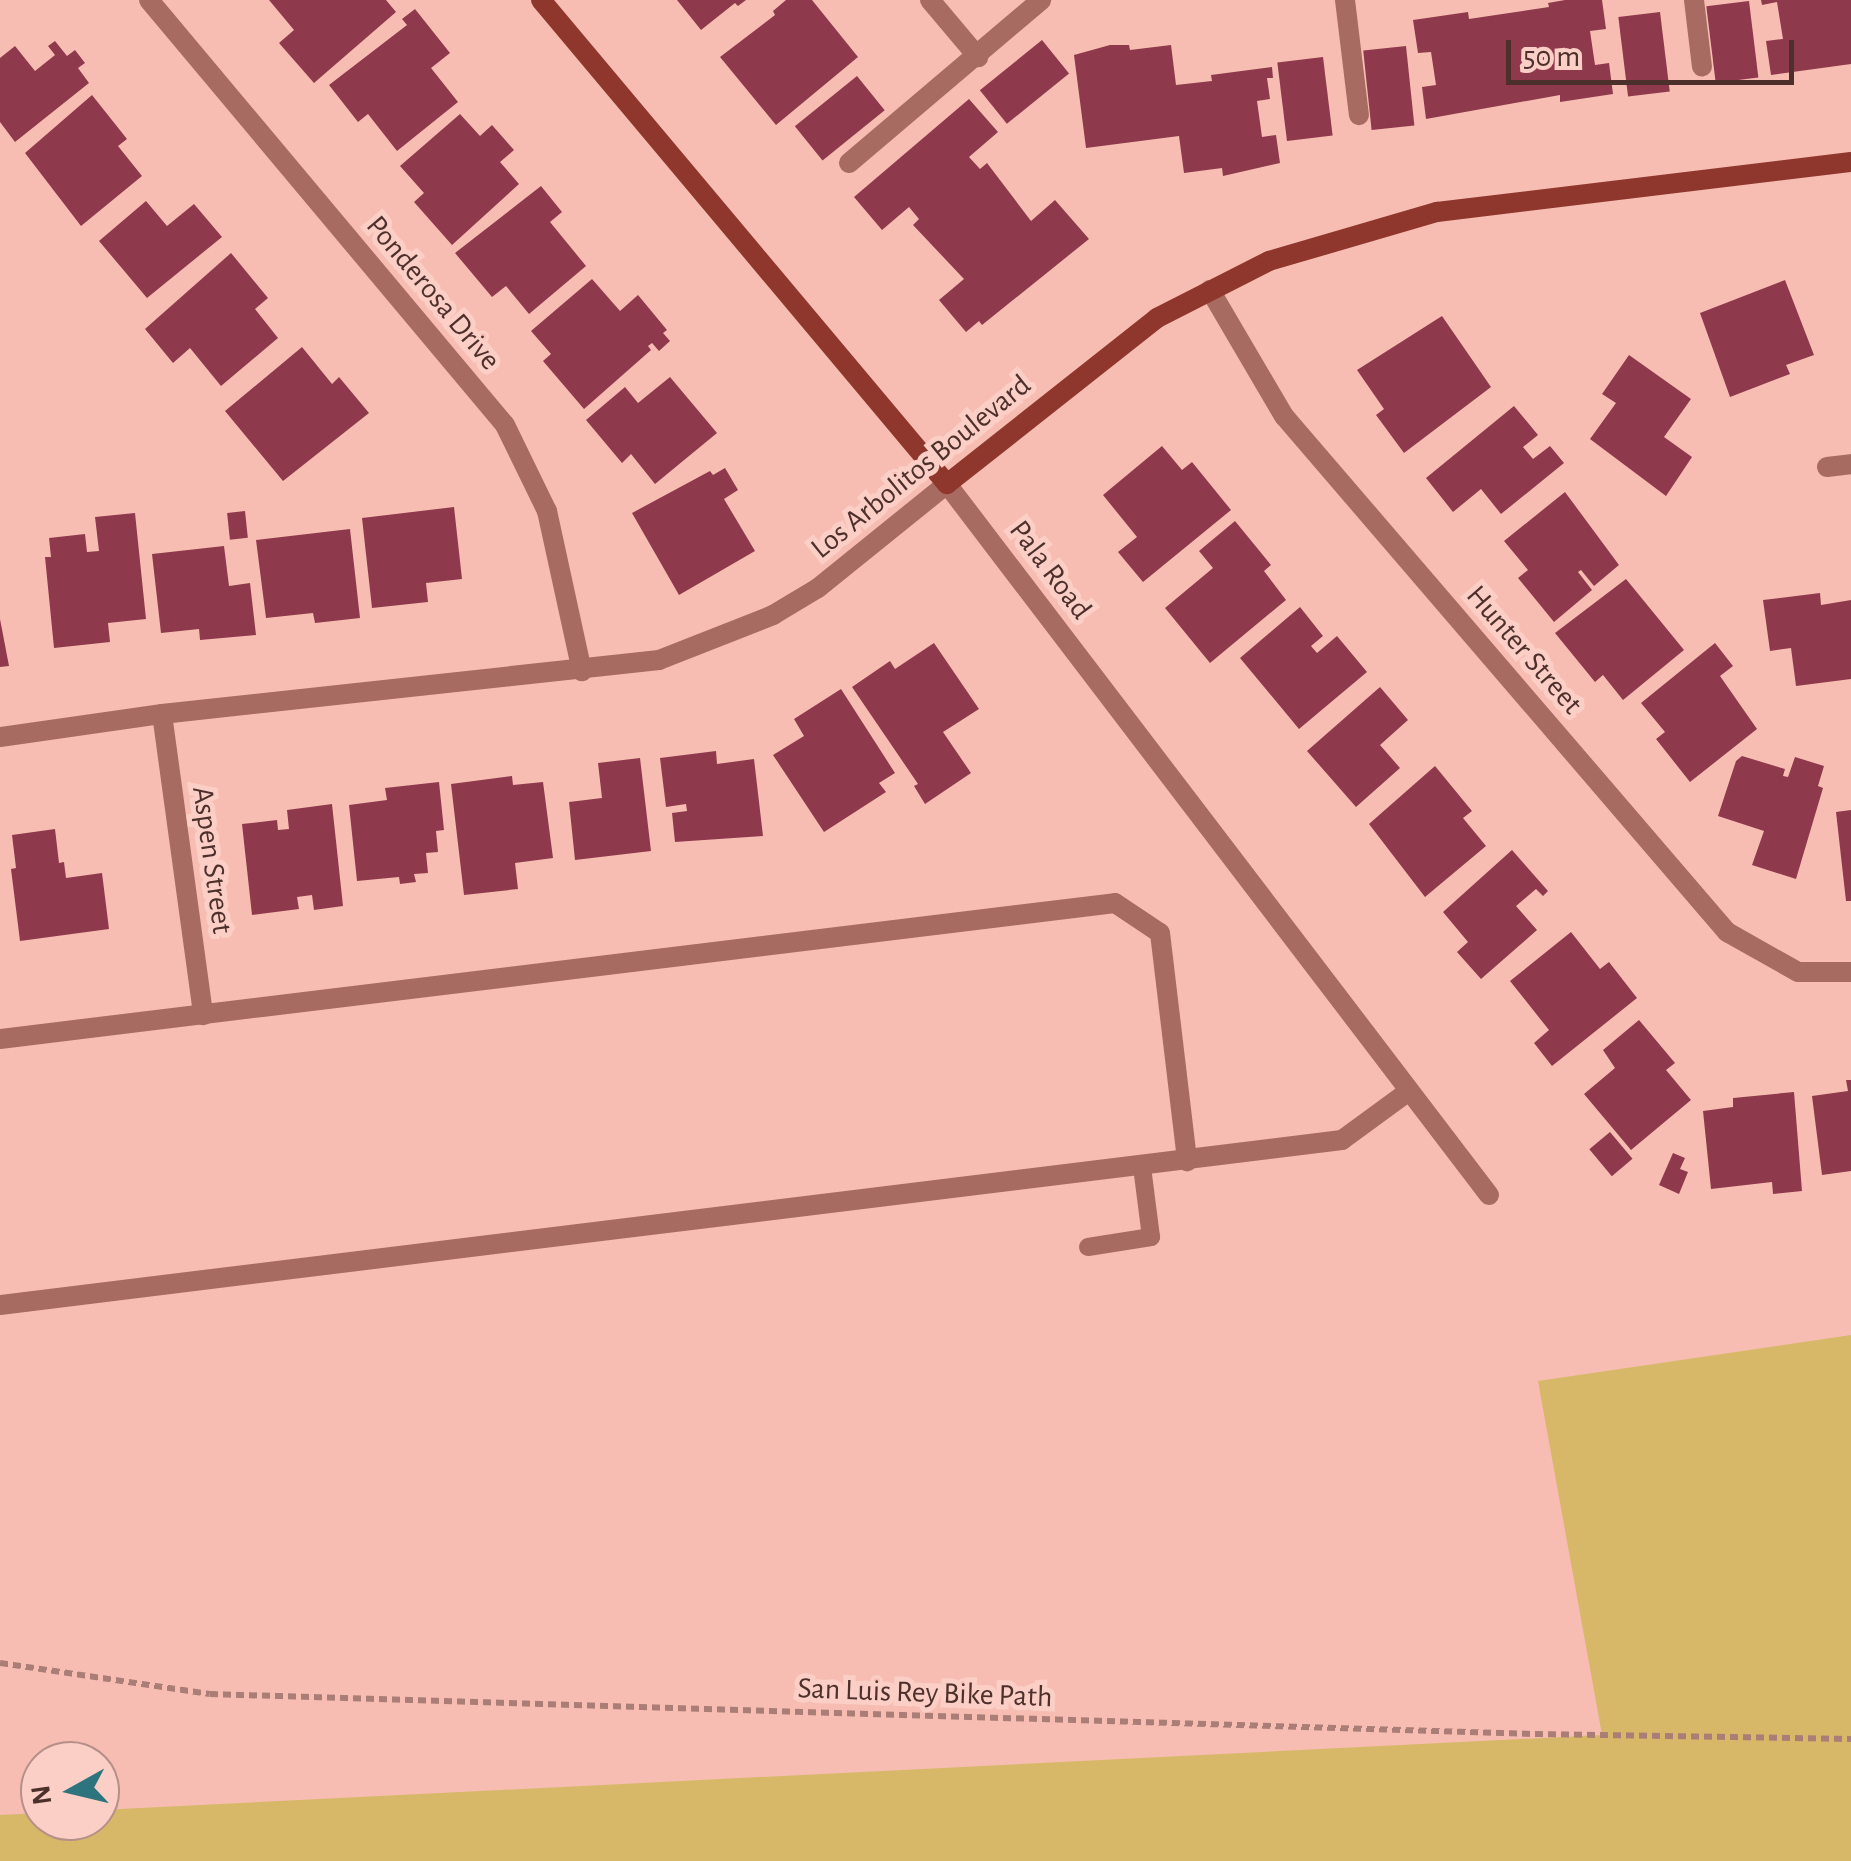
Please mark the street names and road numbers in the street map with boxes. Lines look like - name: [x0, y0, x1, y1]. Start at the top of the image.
- street label: Ponderosa Drive: [358, 209, 508, 377]
- street label: Los Arbolitos Boulevard: [804, 367, 1038, 567]
- street label: Pala Road: [1001, 513, 1099, 627]
- street label: Hunter Street: [1458, 578, 1590, 722]
- street label: Aspen Street: [184, 784, 240, 936]
- street label: San Luis Rey Bike Path: [797, 1671, 1053, 1715]

